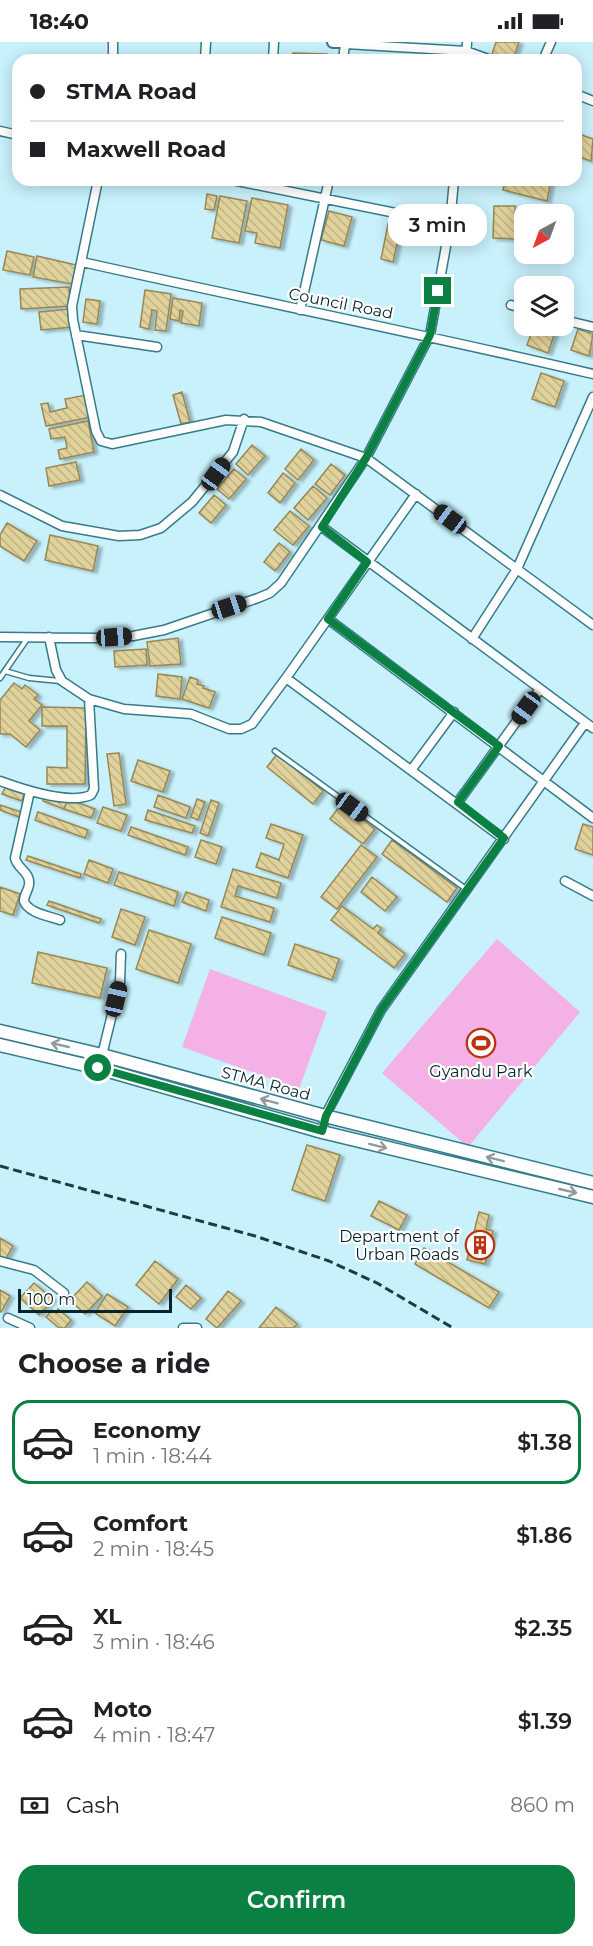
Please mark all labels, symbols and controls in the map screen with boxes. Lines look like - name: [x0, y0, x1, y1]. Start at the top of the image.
- text: 18:40: [30, 8, 89, 35]
- text: STMA Road: [66, 78, 197, 105]
- text: Maxwell Road: [66, 136, 226, 163]
- callout: 3 min: [388, 204, 488, 246]
- north arrow: [514, 204, 574, 264]
- map controls: [514, 204, 574, 336]
- text: 3 min: [409, 213, 466, 237]
- button: layers: [514, 276, 574, 336]
- route end: [424, 277, 451, 304]
- street label: Council Road: [287, 284, 395, 323]
- car: [198, 454, 234, 494]
- car: [430, 501, 470, 537]
- car: [209, 593, 249, 621]
- car: [95, 627, 133, 647]
- car: [508, 688, 544, 728]
- car: [332, 789, 372, 825]
- car: [103, 979, 129, 1019]
- sports icon: Gyandu Park: [465, 1027, 497, 1059]
- one-way arrow: [51, 1039, 71, 1050]
- route start: [84, 1054, 111, 1081]
- street label: STMA Road: [219, 1062, 313, 1105]
- place label: Gyandu Park: [429, 1062, 533, 1081]
- one-way arrow: [260, 1095, 279, 1106]
- one-way arrow: [369, 1140, 388, 1152]
- one-way arrow: [486, 1153, 505, 1165]
- one-way arrow: [558, 1186, 577, 1197]
- place label: Department of Urban Roads: [339, 1227, 460, 1264]
- building icon: Department of Urban Roads: [464, 1229, 496, 1261]
- scale bar: [18, 1286, 172, 1314]
- text: 100 m: [27, 1290, 75, 1309]
- text: Choose a ride: [18, 1347, 210, 1380]
- icon: car: [21, 1415, 75, 1469]
- text: Economy: [93, 1417, 201, 1444]
- text: $1.38: [517, 1429, 572, 1456]
- text: 1 min · 18:44: [93, 1444, 212, 1468]
- icon: car: [21, 1508, 75, 1562]
- text: Comfort: [93, 1510, 188, 1537]
- text: $1.86: [516, 1522, 572, 1549]
- text: 2 min · 18:45: [93, 1537, 214, 1561]
- icon: car: [21, 1601, 75, 1655]
- text: XL: [93, 1603, 122, 1630]
- text: $2.35: [514, 1615, 572, 1642]
- text: 3 min · 18:46: [93, 1630, 215, 1654]
- icon: car: [21, 1694, 75, 1748]
- text: Moto: [93, 1696, 152, 1723]
- text: $1.39: [518, 1708, 572, 1735]
- text: 4 min · 18:47: [93, 1723, 215, 1747]
- icon: cash: [18, 1789, 51, 1822]
- text: Cash: [66, 1792, 120, 1819]
- text: 860 m: [510, 1793, 575, 1817]
- button: Confirm: [18, 1865, 575, 1934]

